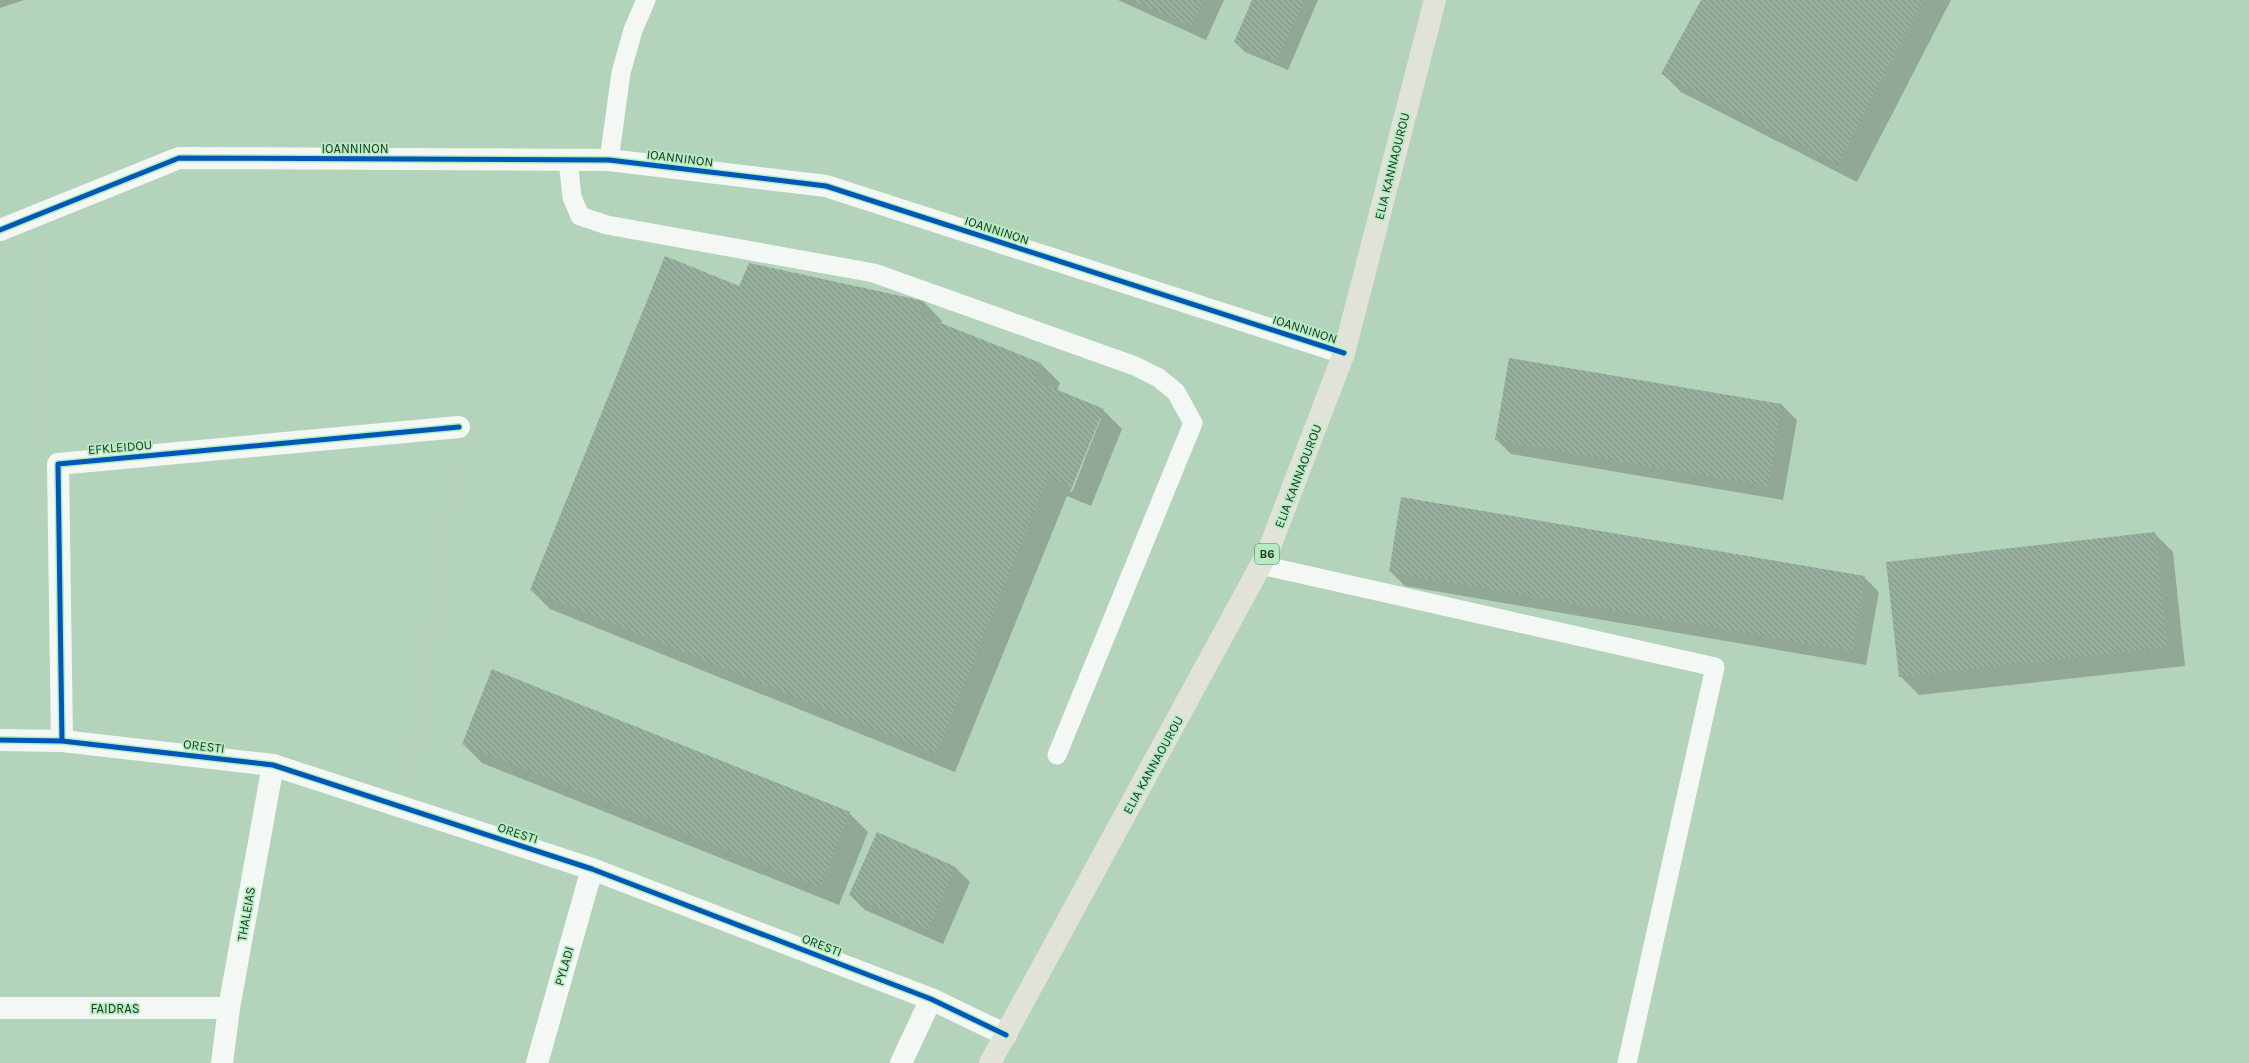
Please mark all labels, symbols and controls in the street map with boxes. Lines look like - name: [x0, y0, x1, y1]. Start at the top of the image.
- street label: ELIA KANNAOUROU: [1371, 111, 1413, 221]
- street label: IOANNINON: [321, 141, 389, 156]
- street label: IOANNINON: [646, 146, 714, 170]
- street label: IOANNINON: [963, 212, 1031, 248]
- street label: IOANNINON: [1271, 311, 1339, 347]
- street label: ELIA KANNAOUROU: [1271, 422, 1325, 530]
- street label: EFKLEIDOU: [87, 437, 153, 457]
- road number: B6: [1255, 544, 1279, 564]
- street label: ELIA KANNAOUROU: [1120, 713, 1186, 817]
- street label: ORESTI: [182, 736, 226, 756]
- street label: ORESTI: [496, 819, 540, 847]
- street label: THALEIAS: [234, 886, 258, 942]
- street label: ORESTI: [800, 931, 844, 959]
- street label: PYLADI: [551, 945, 577, 987]
- street label: FAIDRAS: [90, 1001, 140, 1016]

